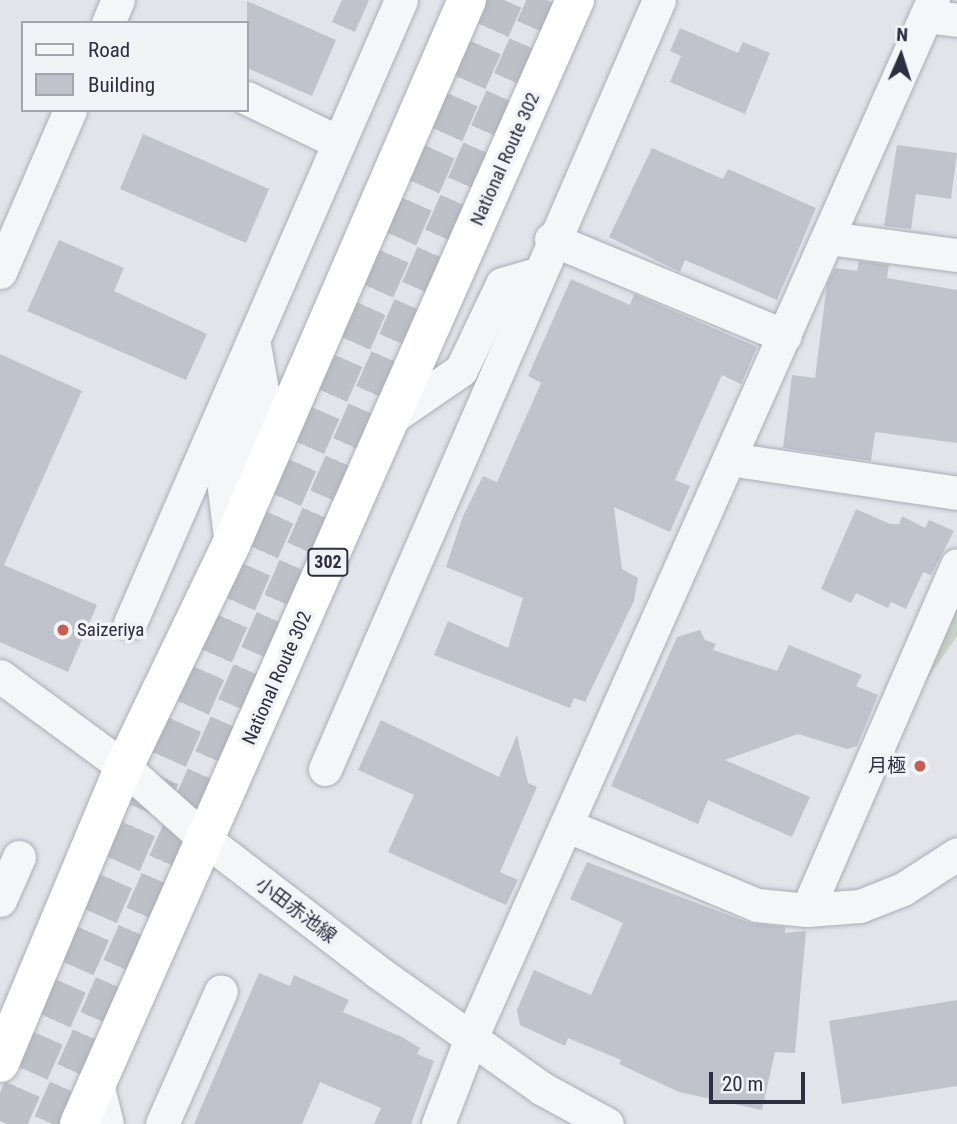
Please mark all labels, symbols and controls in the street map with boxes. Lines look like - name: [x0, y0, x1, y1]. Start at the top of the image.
- legend: [21, 21, 248, 112]
- north arrow: [866, 21, 936, 91]
- text: N: [896, 23, 909, 46]
- text: Road: [88, 38, 130, 62]
- text: Building: [88, 73, 155, 97]
- street label: National Route 302: [465, 89, 545, 229]
- road number: 302: [307, 548, 349, 576]
- street label: National Route 302: [237, 608, 317, 748]
- place label: Saizeriya: [77, 619, 144, 641]
- marker: Saizeriya: [55, 622, 71, 638]
- place label: 月極: [868, 755, 906, 777]
- marker: 月極: [912, 758, 928, 774]
- street label: 小田赤池線: [251, 872, 341, 948]
- scale bar: [712, 1058, 808, 1102]
- text: 20 m: [722, 1072, 763, 1096]

